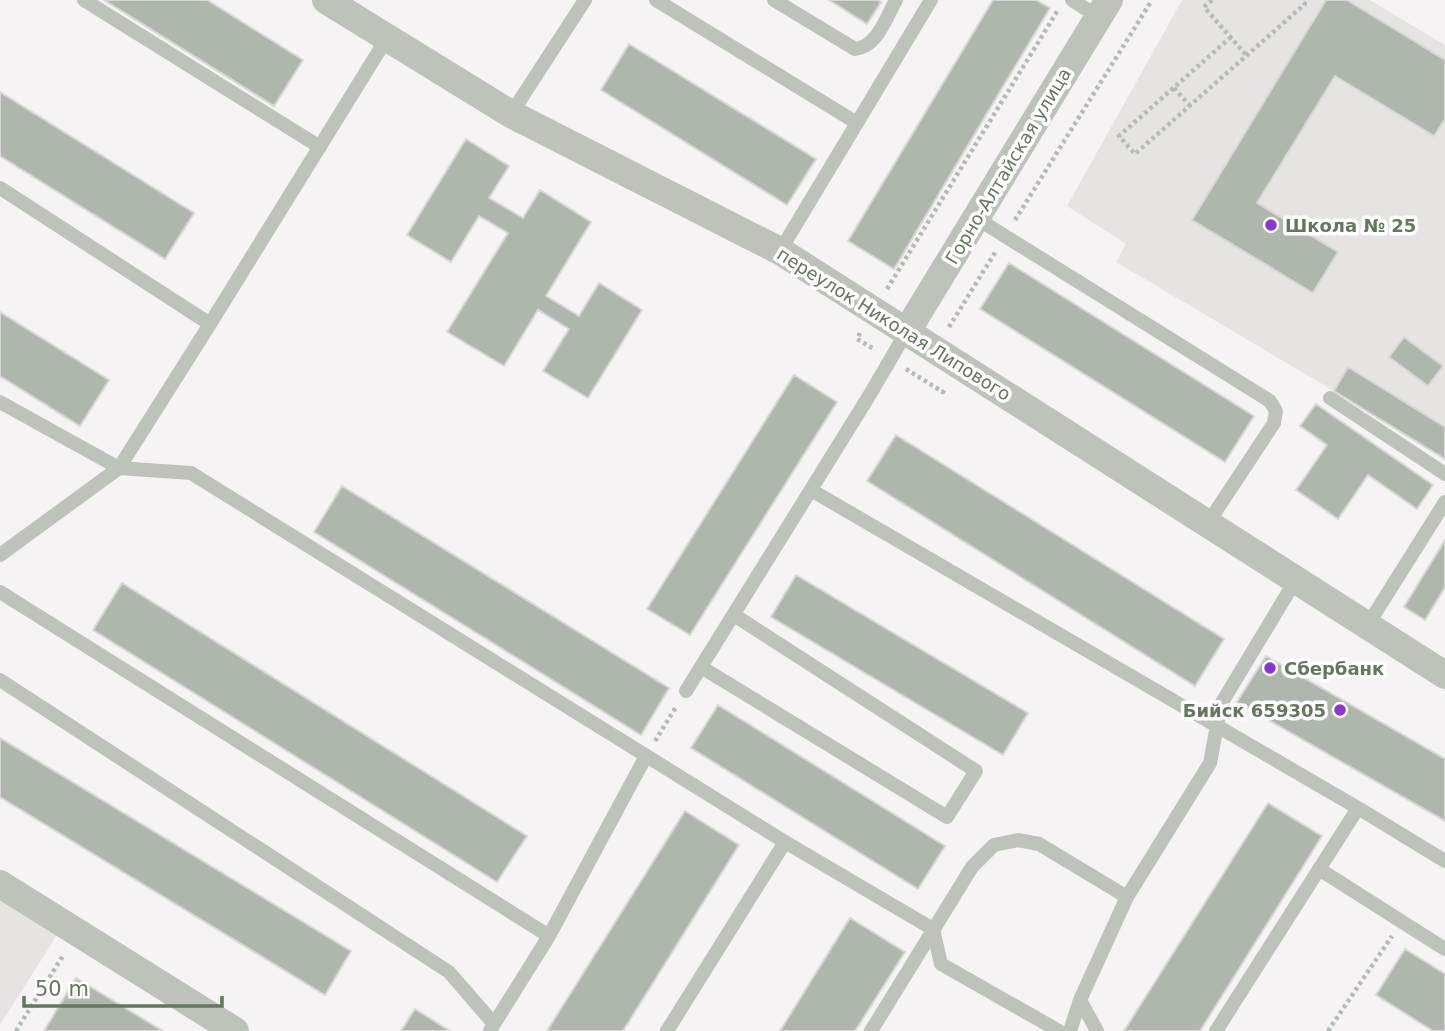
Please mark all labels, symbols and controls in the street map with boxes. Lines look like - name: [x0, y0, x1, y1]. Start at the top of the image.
- street label: Горно-Алтайская улица: [941, 64, 1075, 268]
- place label: Школа № 25: [1285, 215, 1416, 236]
- marker: Школа № 25: [1263, 217, 1279, 233]
- street label: переулок Николая Липового: [773, 243, 1015, 405]
- place label: Сбербанк: [1284, 658, 1384, 679]
- marker: Сбербанк: [1262, 660, 1278, 676]
- place label: Бийск 659305: [1183, 700, 1326, 721]
- marker: Бийск 659305: [1332, 702, 1348, 718]
- scale bar: [24, 964, 222, 1008]
- text: 50 m: [35, 977, 89, 1001]

